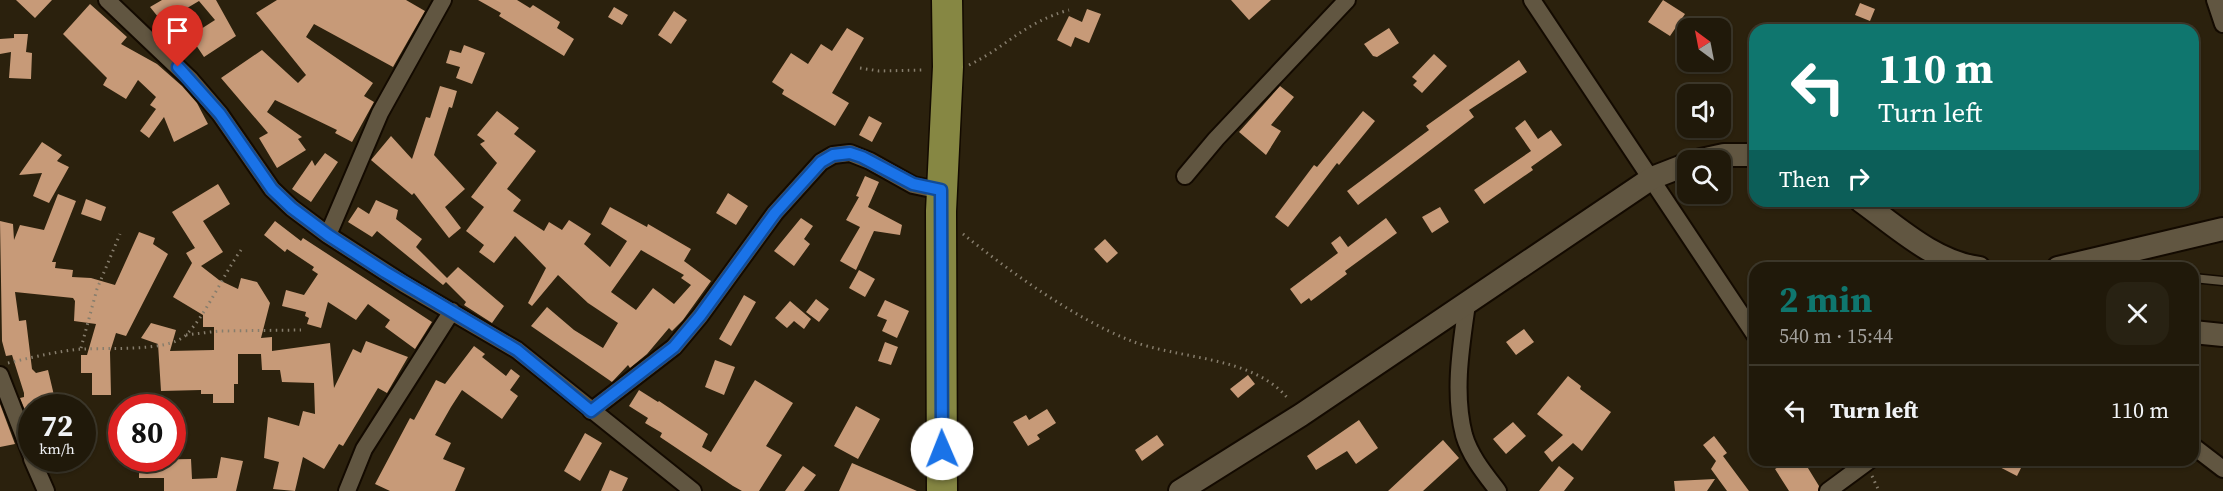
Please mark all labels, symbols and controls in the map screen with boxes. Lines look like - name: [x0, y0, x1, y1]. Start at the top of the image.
- pin: [152, 5, 203, 67]
- icon: arrive: [161, 14, 194, 47]
- north arrow: [1677, 18, 1731, 72]
- map controls: [1677, 18, 1731, 204]
- text: 110 m: [1878, 39, 1993, 97]
- icon: left: [1779, 48, 1857, 126]
- button: sound: [1677, 84, 1731, 138]
- text: Turn left: [1878, 94, 1982, 131]
- button: search: [1677, 150, 1731, 204]
- icon: right: [1842, 162, 1875, 195]
- text: Then: [1779, 164, 1830, 194]
- text: 2 min: [1779, 275, 1872, 324]
- button: close: [2106, 282, 2169, 345]
- text: 540 m · 15:44: [1779, 322, 1893, 350]
- speed limit sign: 80: [108, 394, 186, 472]
- icon: left: [1779, 394, 1812, 427]
- text: Turn left: [1830, 395, 1918, 425]
- text: 110 m: [2111, 395, 2169, 425]
- text: 72: [41, 405, 73, 446]
- position arrow: [910, 417, 974, 481]
- text: km/h: [39, 438, 75, 459]

